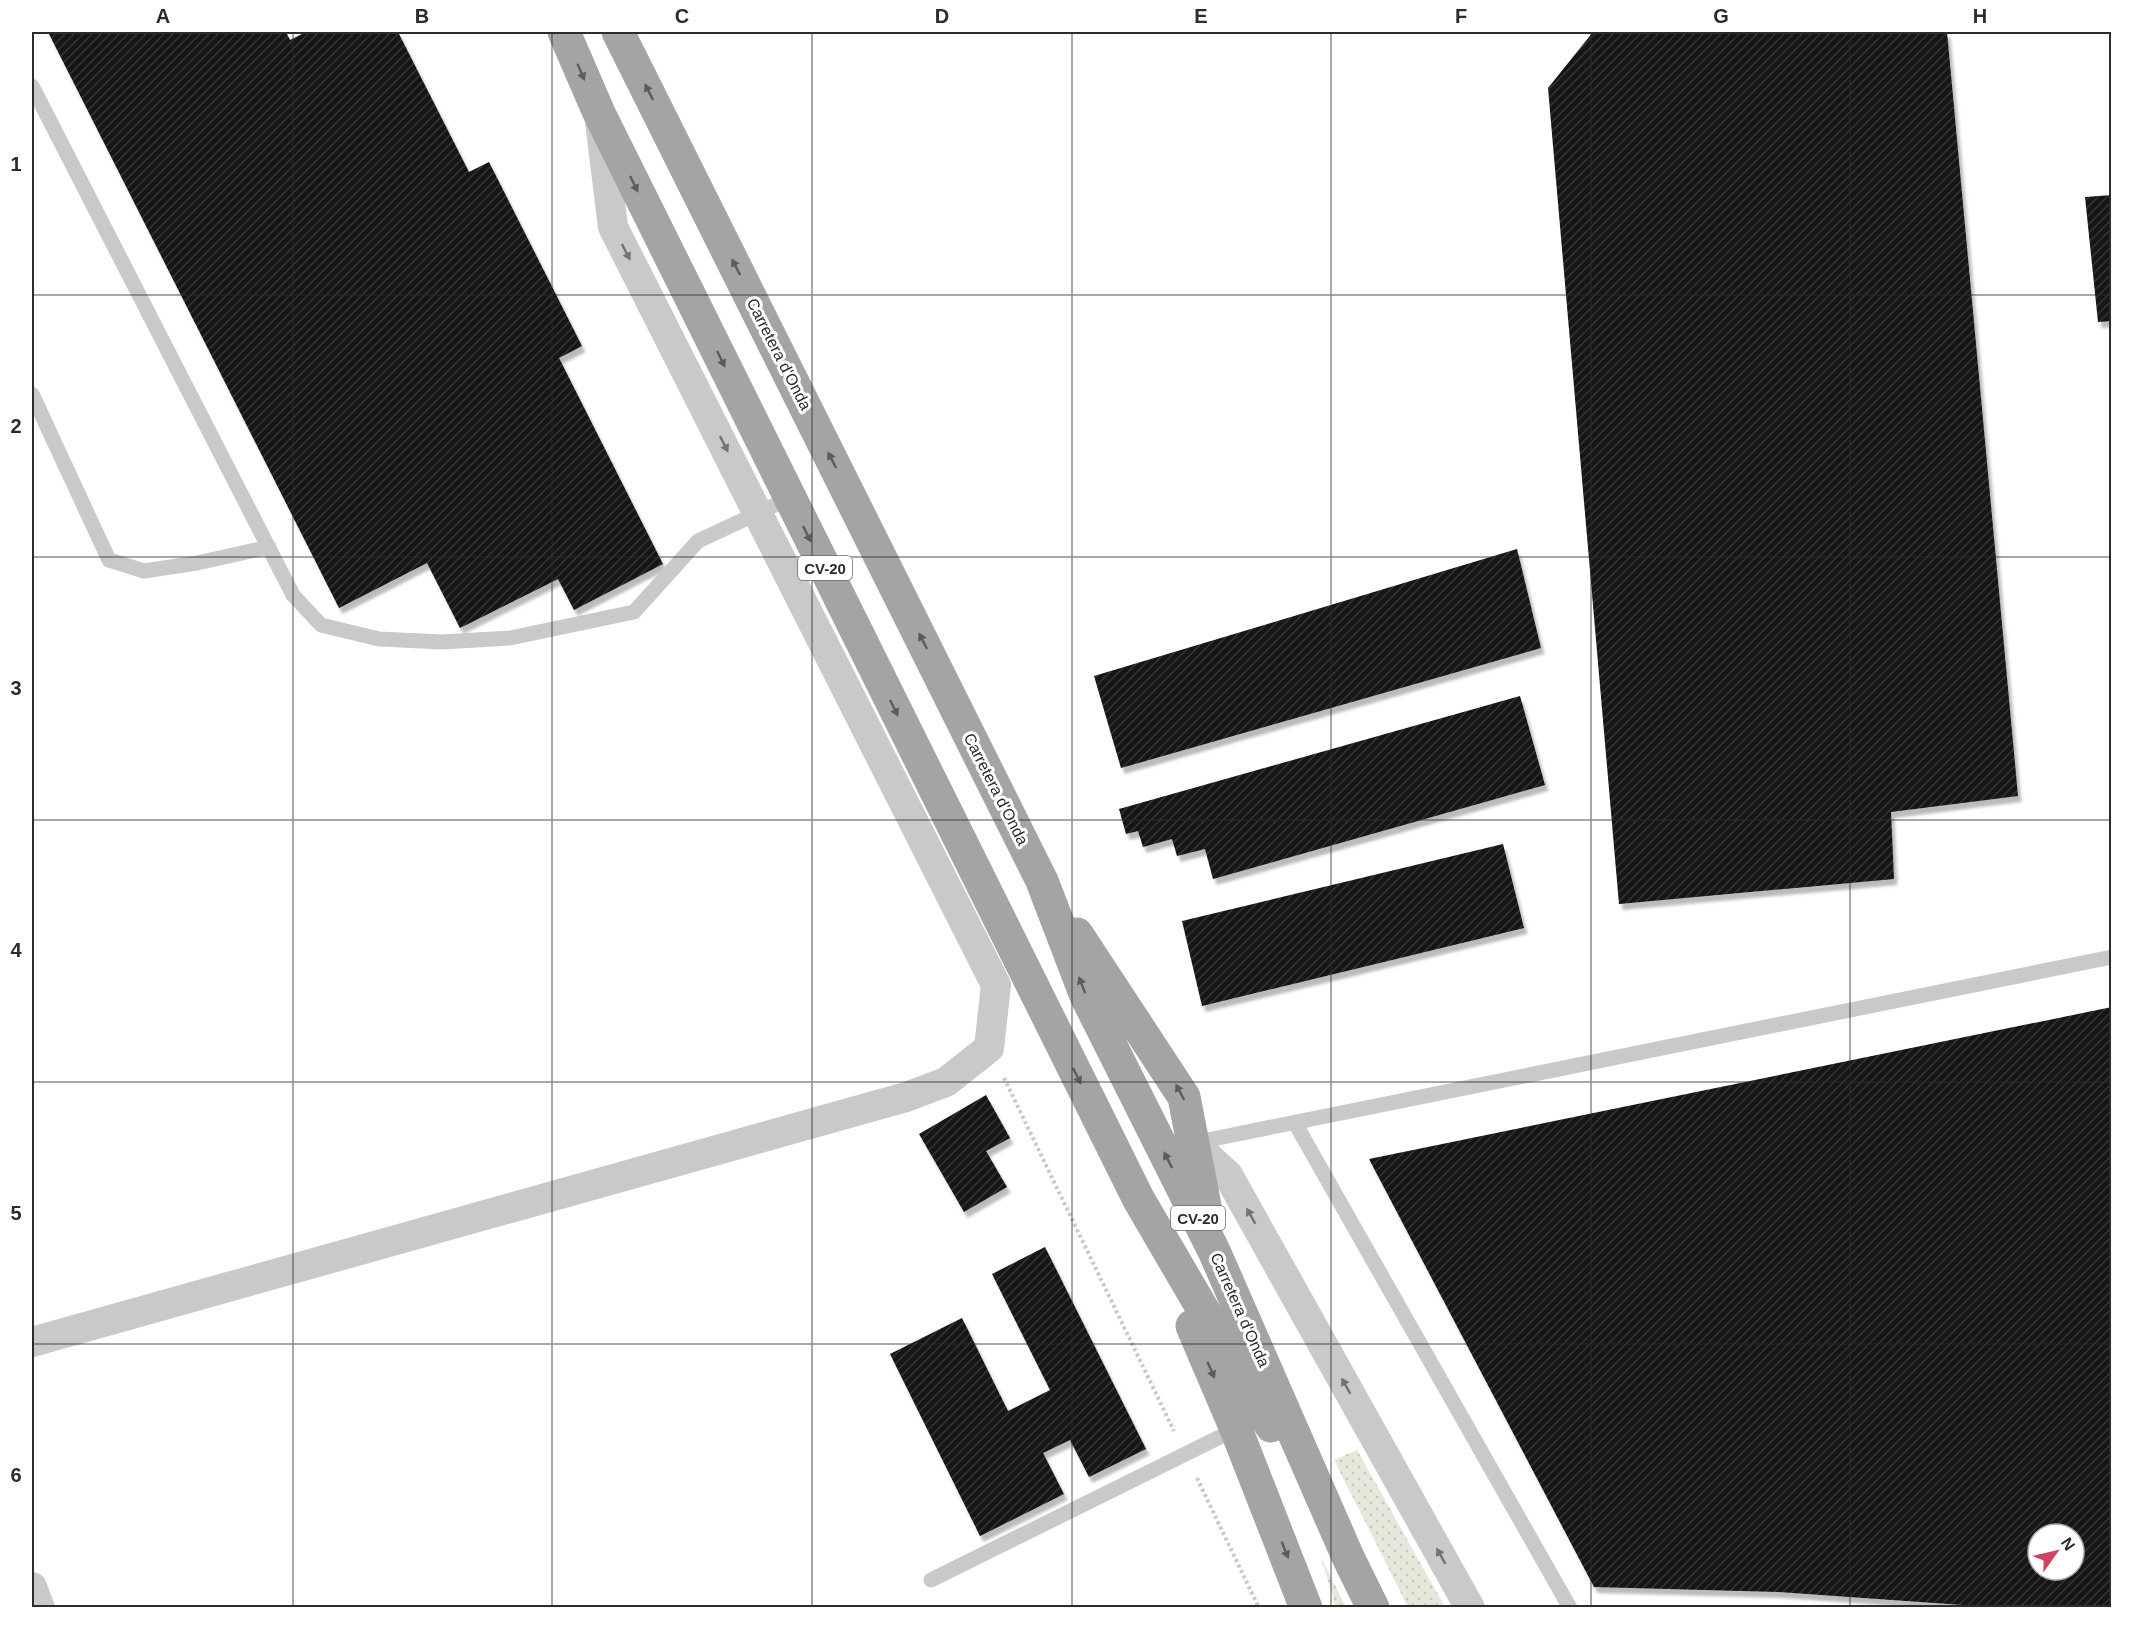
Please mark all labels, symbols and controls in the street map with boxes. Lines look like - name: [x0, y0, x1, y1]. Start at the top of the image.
- text: A: [156, 5, 170, 27]
- text: B: [415, 5, 429, 27]
- text: C: [675, 5, 689, 27]
- text: D: [935, 5, 949, 27]
- text: E: [1194, 5, 1208, 27]
- text: F: [1455, 5, 1467, 27]
- text: G: [1713, 5, 1729, 27]
- text: H: [1973, 5, 1987, 27]
- one-way arrow: [577, 64, 586, 81]
- one-way arrow: [644, 84, 653, 101]
- text: 1: [10, 153, 22, 175]
- one-way arrow: [629, 176, 639, 193]
- one-way arrow: [621, 243, 631, 260]
- one-way arrow: [731, 258, 740, 275]
- street label: Carretera d'Onda: [743, 295, 815, 413]
- one-way arrow: [715, 350, 725, 368]
- text: 2: [10, 415, 22, 437]
- one-way arrow: [719, 436, 728, 453]
- one-way arrow: [828, 451, 838, 469]
- one-way arrow: [803, 525, 812, 542]
- road number: CV-20: [798, 556, 852, 580]
- one-way arrow: [918, 633, 927, 650]
- text: 3: [10, 677, 22, 699]
- one-way arrow: [890, 700, 899, 717]
- street label: Carretera d'Onda: [960, 730, 1032, 848]
- text: 4: [10, 939, 22, 961]
- one-way arrow: [1077, 976, 1086, 994]
- one-way arrow: [1072, 1067, 1082, 1084]
- one-way arrow: [1175, 1083, 1185, 1100]
- one-way arrow: [1164, 1151, 1173, 1168]
- text: 5: [10, 1202, 22, 1224]
- road number: CV-20: [1171, 1206, 1225, 1230]
- one-way arrow: [1246, 1207, 1256, 1224]
- street label: Carretera d'Onda: [1207, 1250, 1273, 1370]
- one-way arrow: [1207, 1361, 1216, 1379]
- one-way arrow: [1341, 1377, 1351, 1394]
- text: 6: [10, 1464, 22, 1486]
- north arrow: [2026, 1522, 2086, 1582]
- text: N: [2058, 1534, 2078, 1553]
- one-way arrow: [1280, 1542, 1290, 1560]
- one-way arrow: [1436, 1548, 1446, 1565]

